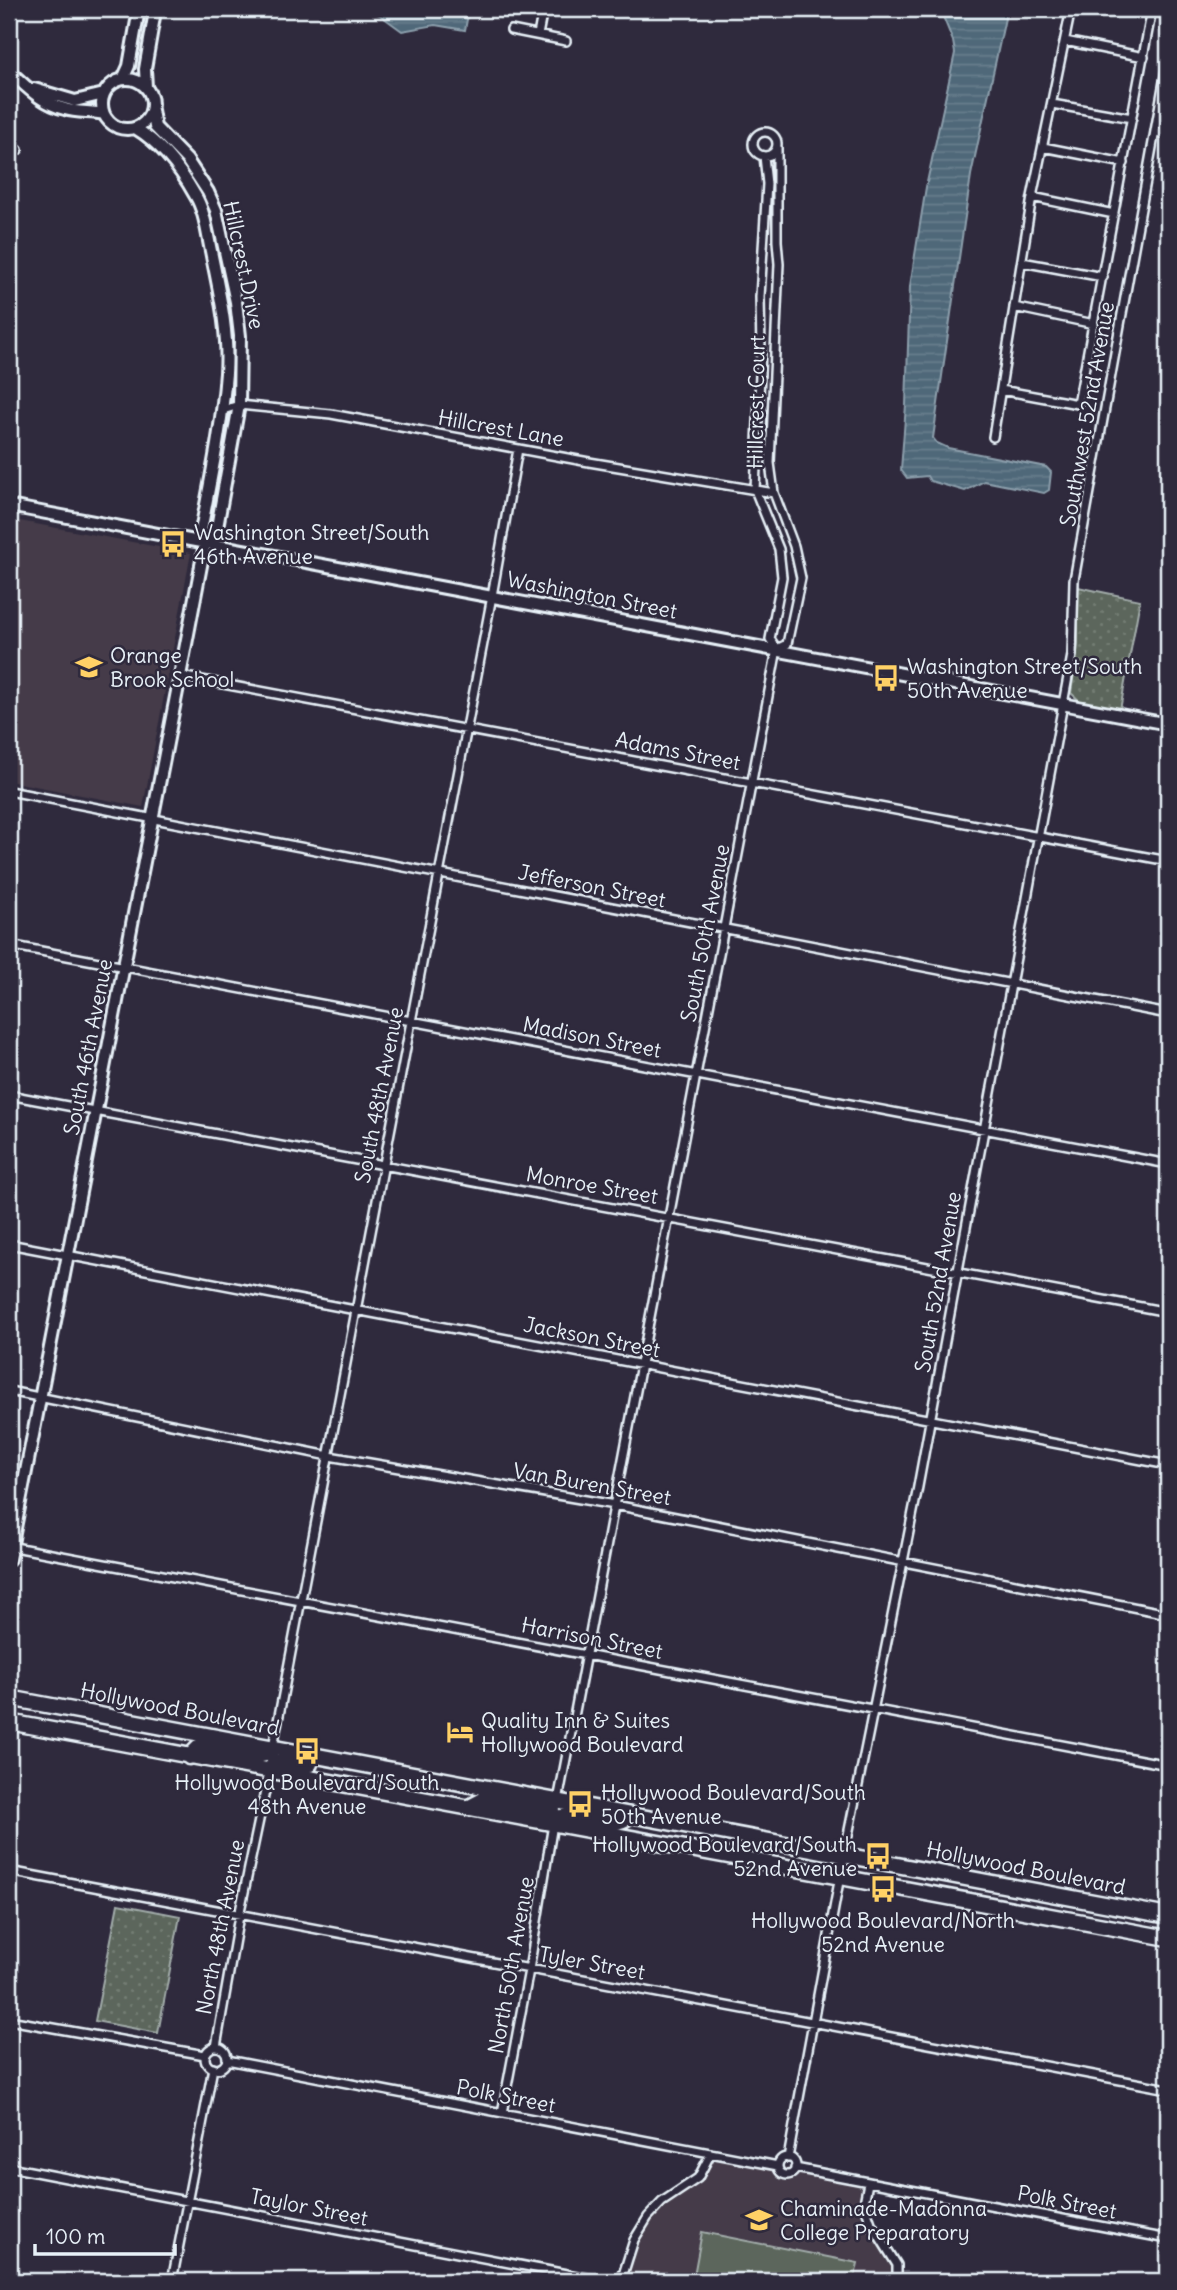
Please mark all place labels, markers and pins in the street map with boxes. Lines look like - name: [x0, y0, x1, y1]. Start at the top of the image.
- place label: Washington Street/South 46th Avenue: [194, 519, 429, 570]
- bus stop icon: Washington Street/South 46th Avenue: [158, 529, 188, 559]
- place label: Orange Brook School: [110, 642, 234, 693]
- school or university icon: Orange Brook School: [74, 652, 104, 682]
- place label: Washington Street/South 50th Avenue: [907, 653, 1142, 704]
- bus stop icon: Washington Street/South 50th Avenue: [871, 663, 901, 693]
- place label: Quality Inn & Suites Hollywood Boulevard: [481, 1707, 683, 1758]
- hotel icon: Quality Inn & Suites Hollywood Boulevard: [445, 1717, 475, 1747]
- bus stop icon: Hollywood Boulevard/South 48th Avenue: [292, 1736, 322, 1766]
- place label: Hollywood Boulevard/South 48th Avenue: [175, 1769, 439, 1820]
- place label: Hollywood Boulevard/South 50th Avenue: [601, 1779, 866, 1830]
- bus stop icon: Hollywood Boulevard/South 50th Avenue: [565, 1789, 595, 1819]
- place label: Hollywood Boulevard/South 52nd Avenue: [592, 1831, 857, 1882]
- bus stop icon: Hollywood Boulevard/South 52nd Avenue: [863, 1841, 893, 1871]
- bus stop icon: Hollywood Boulevard/North 52nd Avenue: [868, 1874, 898, 1904]
- place label: Hollywood Boulevard/North 52nd Avenue: [751, 1907, 1015, 1958]
- place label: Chaminade-Madonna College Preparatory: [780, 2195, 987, 2246]
- school or university icon: Chaminade-Madonna College Preparatory: [744, 2205, 774, 2235]

